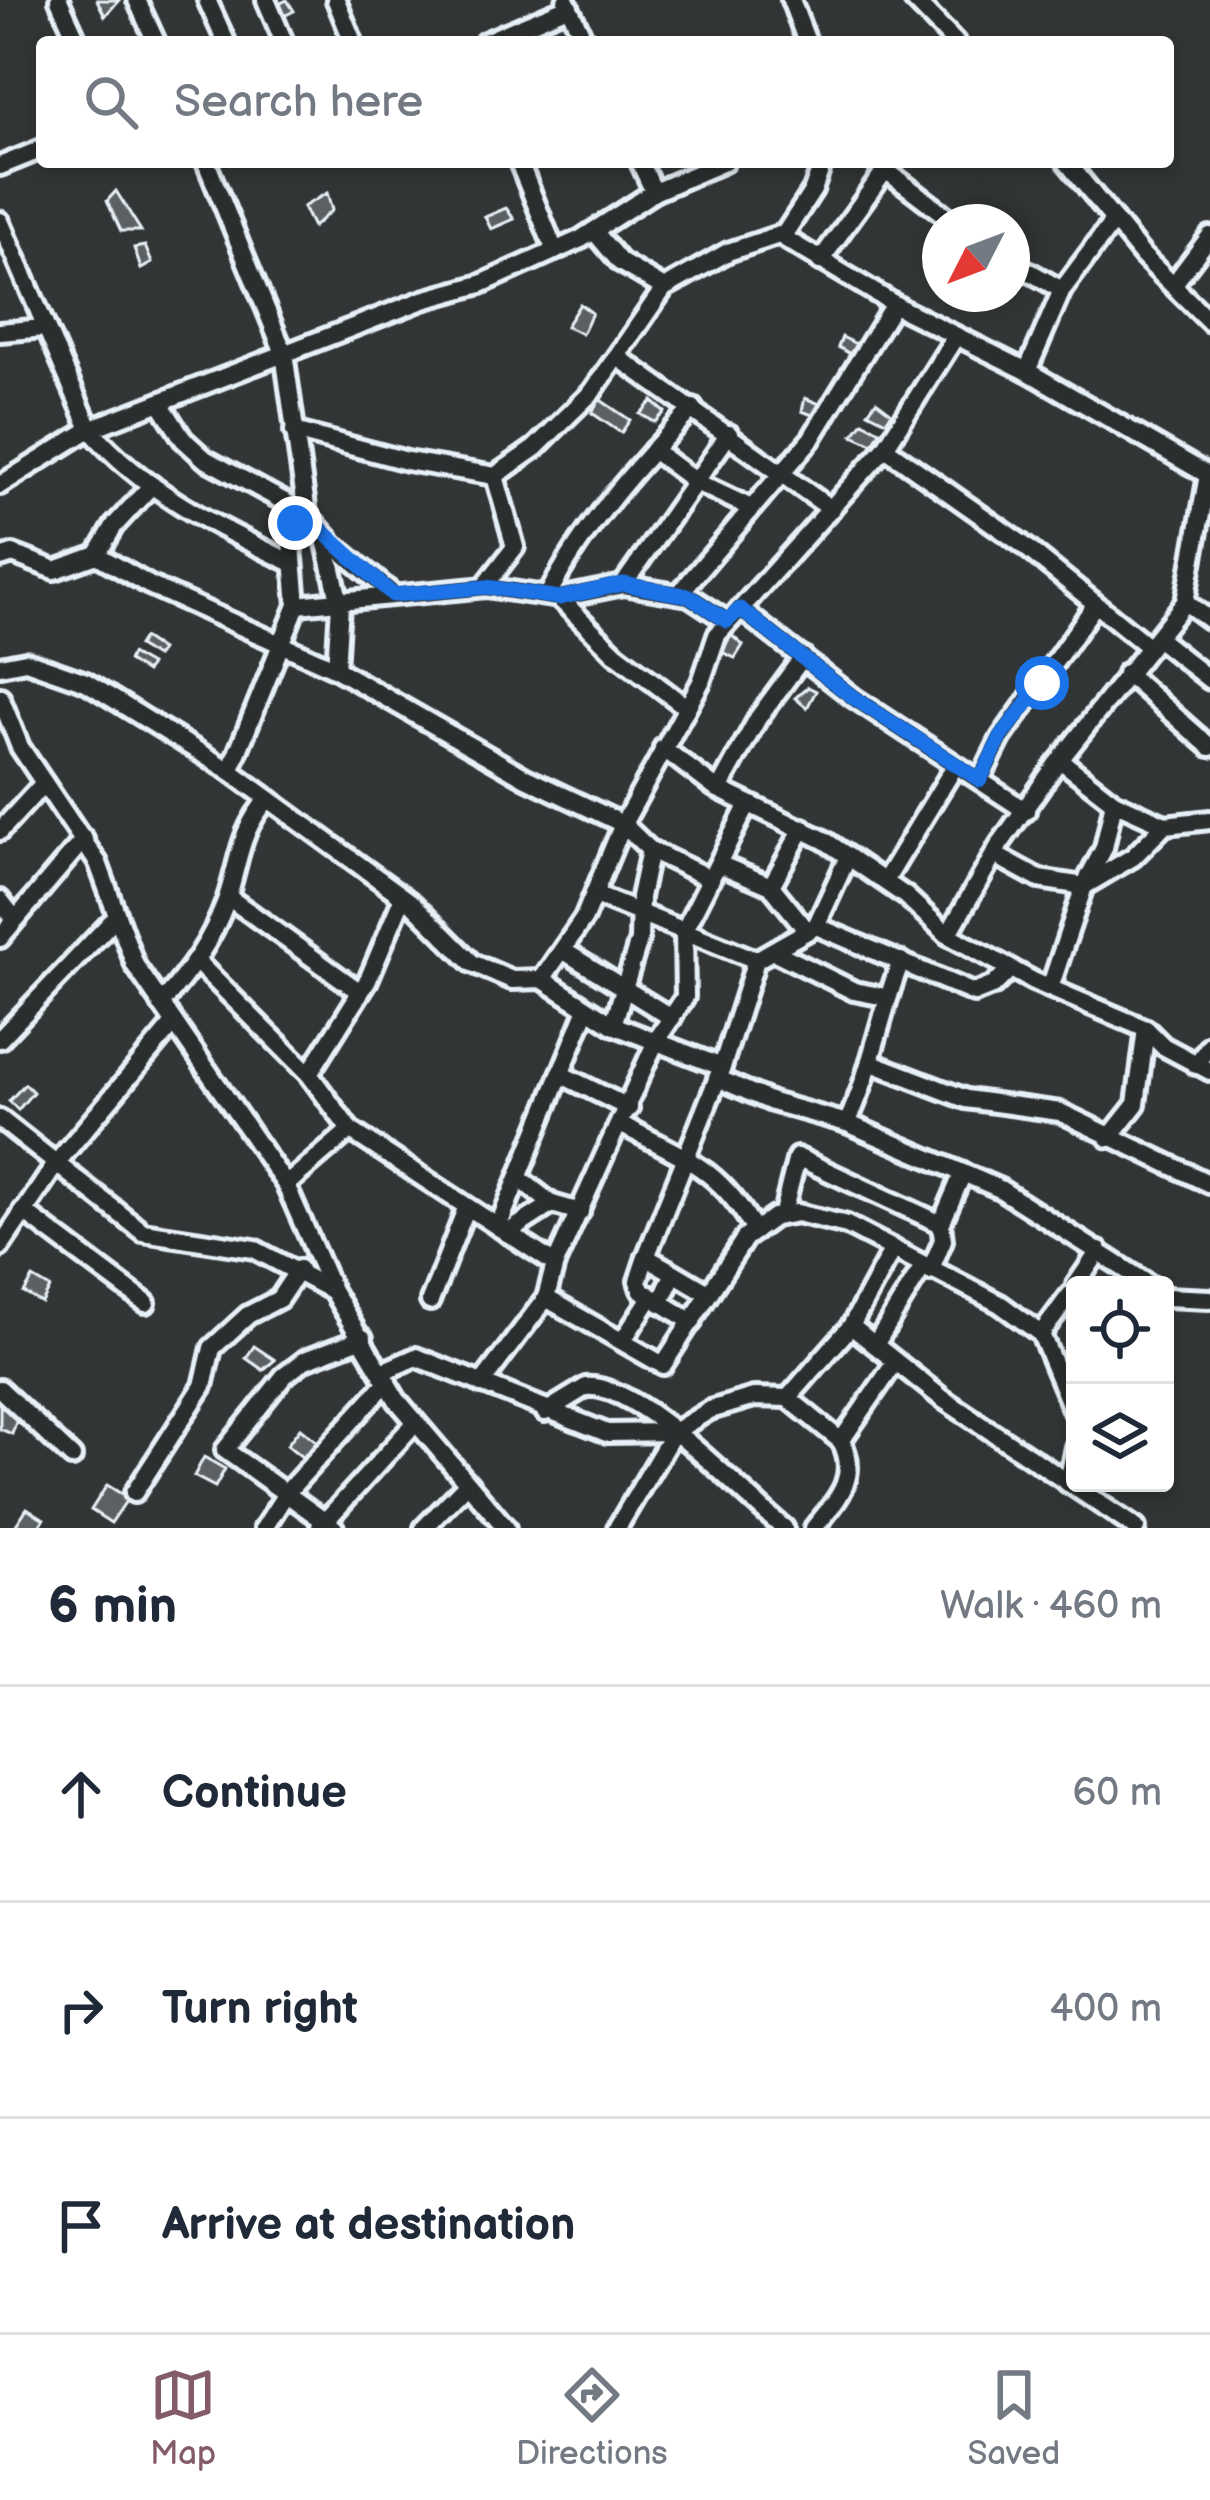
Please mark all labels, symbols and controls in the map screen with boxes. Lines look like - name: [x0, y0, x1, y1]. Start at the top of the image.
- search box: [36, 36, 1174, 168]
- icon: search: [78, 69, 144, 135]
- text: Search here: [174, 75, 423, 130]
- north arrow: [922, 204, 1030, 312]
- route end: [268, 496, 322, 550]
- route start: [1015, 656, 1069, 710]
- map controls: [1066, 1276, 1174, 1492]
- button: locate: [1066, 1276, 1174, 1384]
- button: layers: [1066, 1384, 1174, 1492]
- text: 6 min: [48, 1576, 177, 1637]
- text: Walk · 460 m: [940, 1583, 1162, 1630]
- icon: ahead: [48, 1761, 114, 1827]
- text: Continue: [162, 1766, 347, 1821]
- text: 60 m: [1072, 1770, 1162, 1817]
- icon: right: [48, 1977, 114, 2043]
- text: Turn right: [162, 1982, 358, 2037]
- text: 400 m: [1050, 1986, 1162, 2033]
- icon: arrive: [48, 2193, 114, 2259]
- text: Arrive at destination: [162, 2198, 575, 2253]
- tab: Map: [150, 2362, 216, 2474]
- tab: Directions: [516, 2362, 668, 2474]
- tab: Saved: [967, 2362, 1060, 2474]

